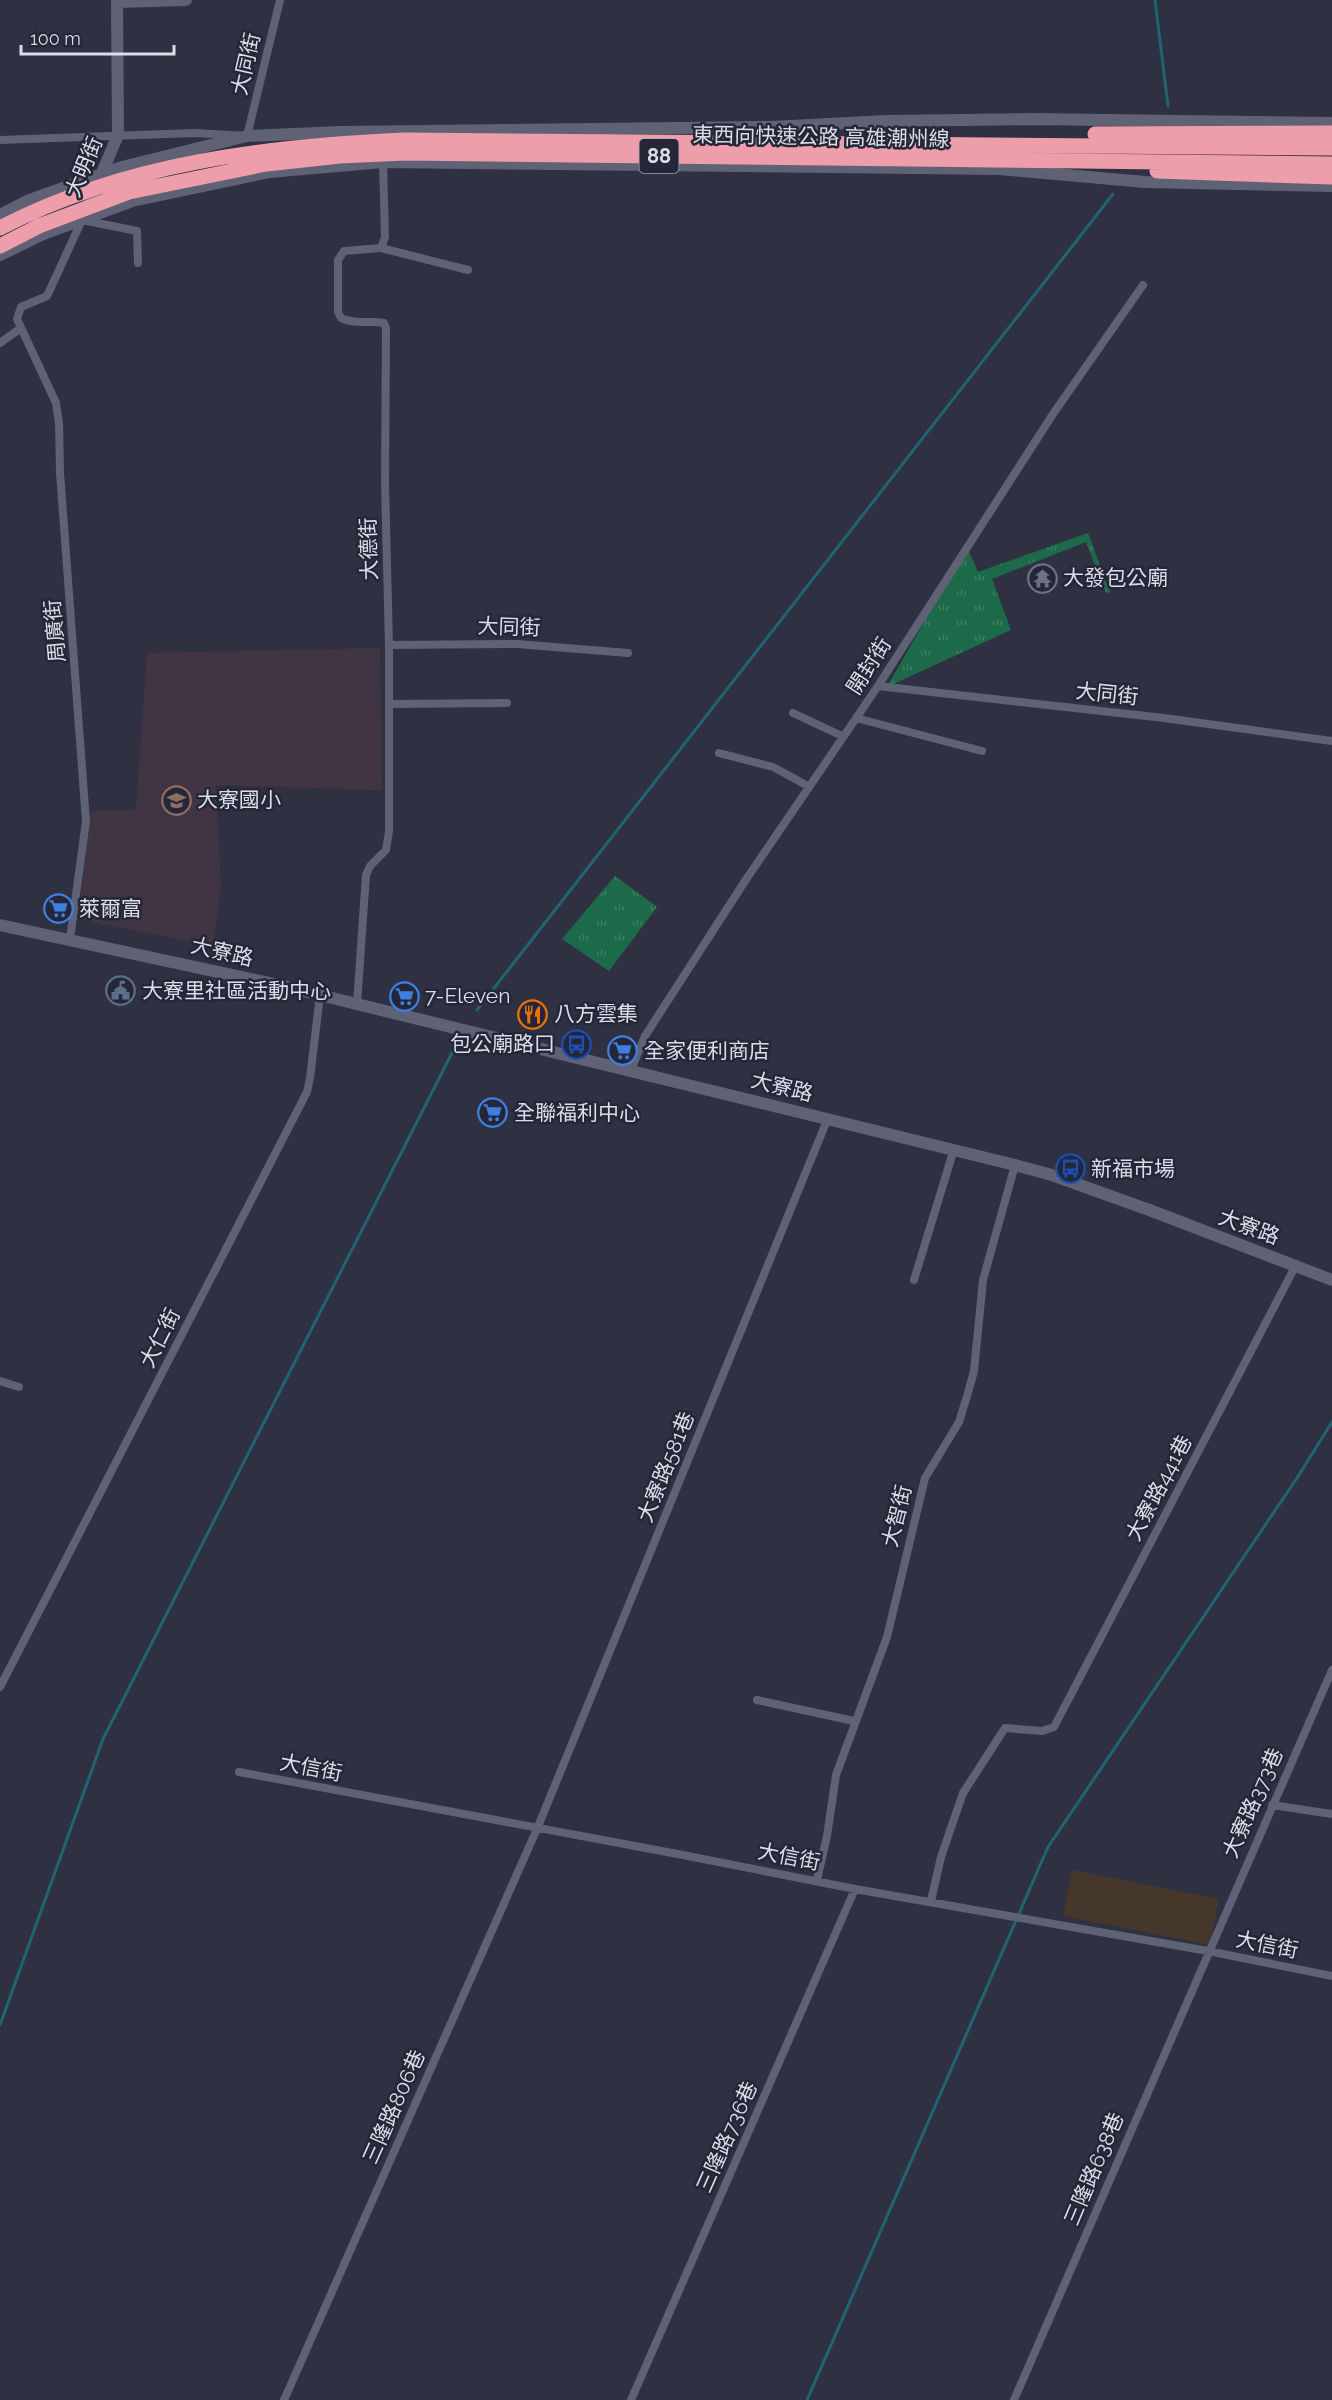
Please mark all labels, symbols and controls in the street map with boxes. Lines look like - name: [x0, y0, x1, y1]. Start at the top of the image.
- scale bar: [21, 18, 174, 56]
- text: 100 m: [30, 28, 81, 49]
- street label: 大同街: [226, 30, 265, 97]
- street label: 東西向快速公路 高雄潮州線: [692, 122, 950, 151]
- street label: 大明街: [60, 133, 107, 201]
- road number: 88: [640, 139, 678, 173]
- street label: 大德街: [355, 517, 382, 581]
- temple icon: 大發包公廟: [1026, 562, 1058, 594]
- place label: 大發包公廟: [1063, 565, 1168, 590]
- street label: 周廣街: [39, 599, 70, 664]
- street label: 大同街: [477, 613, 541, 640]
- street label: 開封街: [841, 633, 896, 699]
- street label: 大同街: [1074, 678, 1140, 709]
- school or university icon: 大寮國小: [160, 784, 192, 816]
- place label: 大寮國小: [197, 787, 281, 812]
- supermarket icon: 萊爾富: [42, 893, 74, 925]
- place label: 萊爾富: [79, 896, 142, 921]
- street label: 大寮路: [189, 932, 256, 971]
- public building icon: 大寮里社區活動中心: [105, 975, 137, 1007]
- place label: 大寮里社區活動中心: [142, 978, 331, 1003]
- supermarket icon: 7-Eleven: [388, 980, 420, 1012]
- place label: 7-Eleven: [425, 983, 510, 1008]
- restaurant icon: 八方雲集: [517, 998, 549, 1030]
- place label: 八方雲集: [554, 1001, 638, 1026]
- bus stop icon: 包公廟路口: [560, 1028, 592, 1060]
- place label: 包公廟路口: [450, 1031, 555, 1056]
- supermarket icon: 全家便利商店: [607, 1035, 639, 1067]
- place label: 全家便利商店: [644, 1038, 770, 1063]
- street label: 大寮路: [749, 1067, 816, 1106]
- supermarket icon: 全聯福利中心: [477, 1097, 509, 1129]
- place label: 全聯福利中心: [514, 1100, 640, 1125]
- bus stop icon: 新福市場: [1054, 1153, 1086, 1185]
- place label: 新福市場: [1091, 1156, 1175, 1181]
- street label: 大寮路: [1215, 1204, 1283, 1249]
- street label: 大仁街: [134, 1304, 185, 1372]
- street label: 大寮路581巷: [632, 1408, 699, 1526]
- street label: 大寮路441巷: [1120, 1431, 1197, 1545]
- street label: 大智街: [877, 1482, 916, 1549]
- street label: 大寮路373巷: [1217, 1744, 1288, 1862]
- street label: 大信街: [278, 1749, 344, 1786]
- street label: 大信街: [756, 1838, 822, 1875]
- street label: 大信街: [1234, 1926, 1300, 1963]
- street label: 三隆路806巷: [357, 2046, 430, 2168]
- street label: 三隆路736巷: [691, 2077, 762, 2196]
- street label: 三隆路638巷: [1059, 2109, 1129, 2229]

